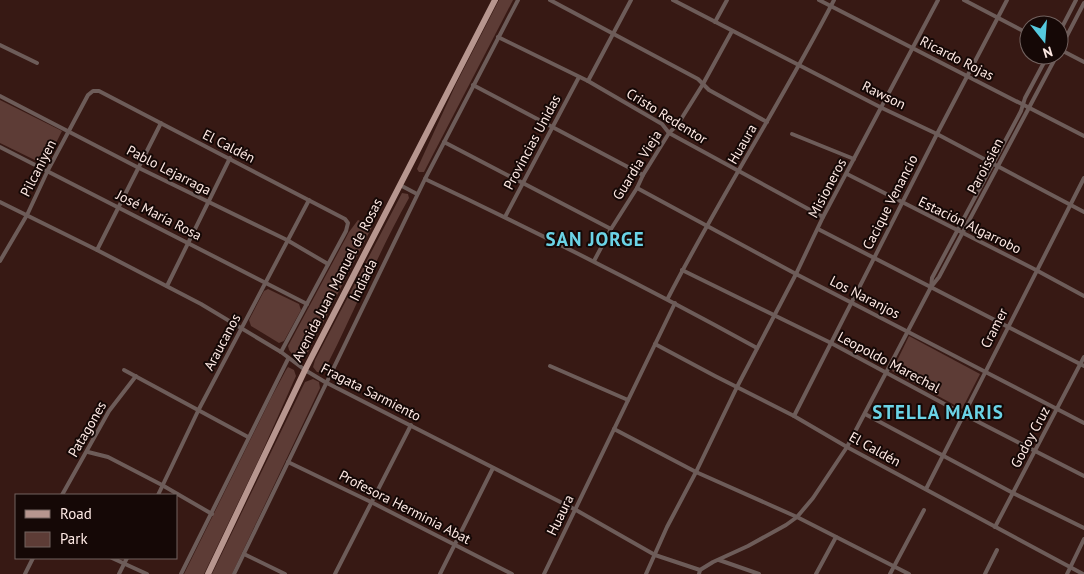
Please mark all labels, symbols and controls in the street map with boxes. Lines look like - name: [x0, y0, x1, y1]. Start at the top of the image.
- north arrow: [1019, 15, 1069, 65]
- street label: Ricardo Rojas: [917, 32, 997, 84]
- text: N: [1041, 42, 1055, 62]
- street label: Rawson: [859, 77, 909, 113]
- street label: Cristo Redentor: [623, 84, 711, 148]
- street label: Provincias Unidas: [499, 91, 565, 193]
- street label: Huaura: [723, 121, 761, 167]
- street label: El Caldén: [200, 125, 258, 167]
- street label: Guardia Vieja: [608, 127, 666, 203]
- street label: Paroissien: [963, 135, 1007, 197]
- street label: Pilcaniyen: [16, 137, 60, 199]
- street label: Pablo Lejarraga: [124, 141, 214, 199]
- street label: Cacique Venancio: [858, 151, 922, 253]
- street label: Misioneros: [804, 155, 850, 221]
- street label: José María Rosa: [112, 185, 205, 244]
- street label: Estación Algarrobo: [916, 192, 1024, 258]
- street label: Avenida Juan Manuel de Rosas: [288, 195, 386, 365]
- district label: SAN JORGE: [545, 227, 645, 251]
- street label: Indiada: [345, 256, 381, 304]
- street label: Los Naranjos: [827, 272, 903, 322]
- street label: Cramer: [976, 305, 1012, 351]
- street label: Araucanos: [200, 310, 244, 373]
- street label: Leopoldo Marechal: [835, 327, 943, 397]
- street label: Fragata Sarmiento: [318, 359, 424, 425]
- street label: Patagones: [64, 398, 110, 460]
- district label: STELLA MARIS: [872, 400, 1004, 424]
- street label: Godoy Cruz: [1006, 403, 1054, 471]
- street label: El Caldén: [846, 427, 904, 471]
- street label: Profesora Herminia Abat: [336, 466, 474, 548]
- street label: Huaura: [542, 492, 578, 538]
- legend: [15, 494, 178, 559]
- text: Road: [60, 504, 92, 523]
- text: Park: [60, 529, 88, 548]

